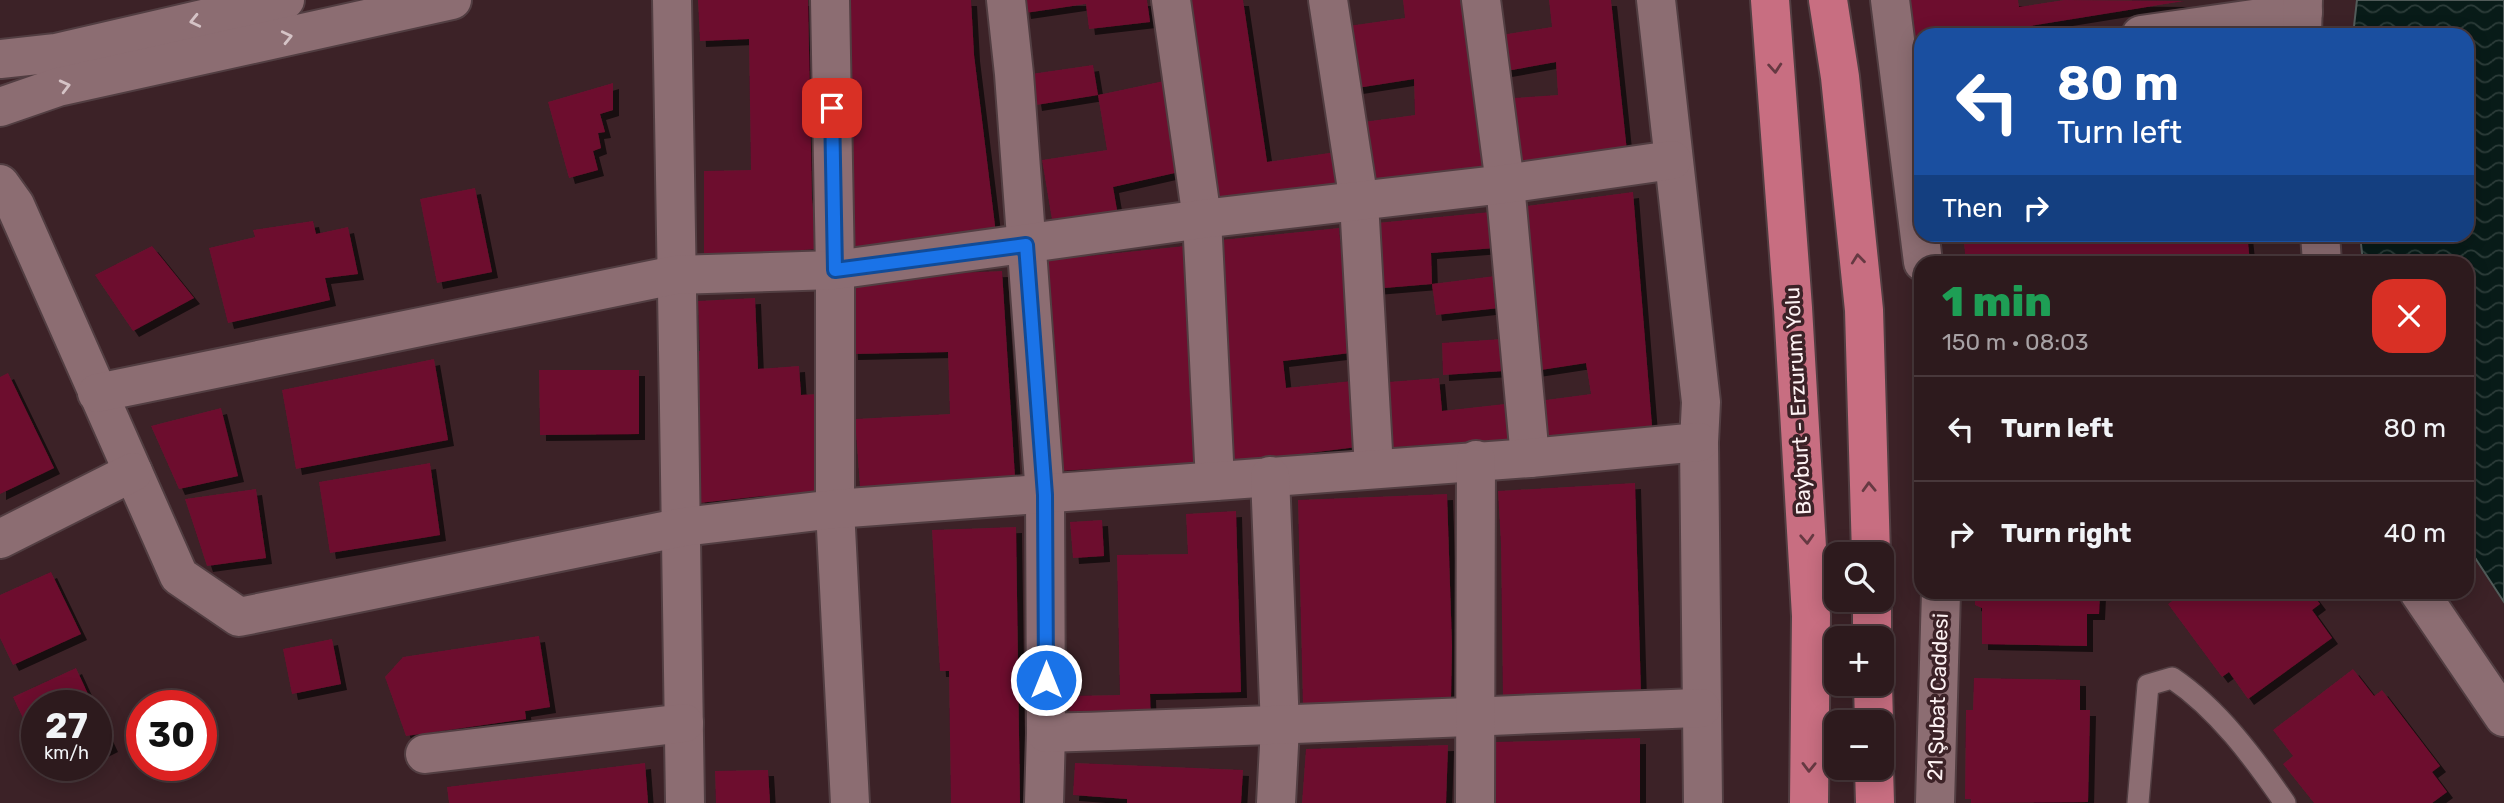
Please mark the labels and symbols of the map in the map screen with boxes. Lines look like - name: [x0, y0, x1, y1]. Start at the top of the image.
- one-way arrow: [189, 12, 201, 27]
- one-way arrow: [281, 30, 293, 45]
- one-way arrow: [1767, 63, 1782, 74]
- pin: [802, 78, 862, 138]
- one-way arrow: [59, 80, 71, 94]
- one-way arrow: [1851, 254, 1866, 265]
- street label: Bayburt - Erzurum Yolu: [1779, 286, 1816, 516]
- one-way arrow: [1861, 481, 1877, 491]
- one-way arrow: [1799, 534, 1814, 545]
- street label: 21 Şubat Caddesi: [1922, 613, 1953, 781]
- position arrow: [1009, 643, 1083, 717]
- speed limit sign: 30: [126, 690, 217, 781]
- one-way arrow: [1801, 762, 1817, 773]

